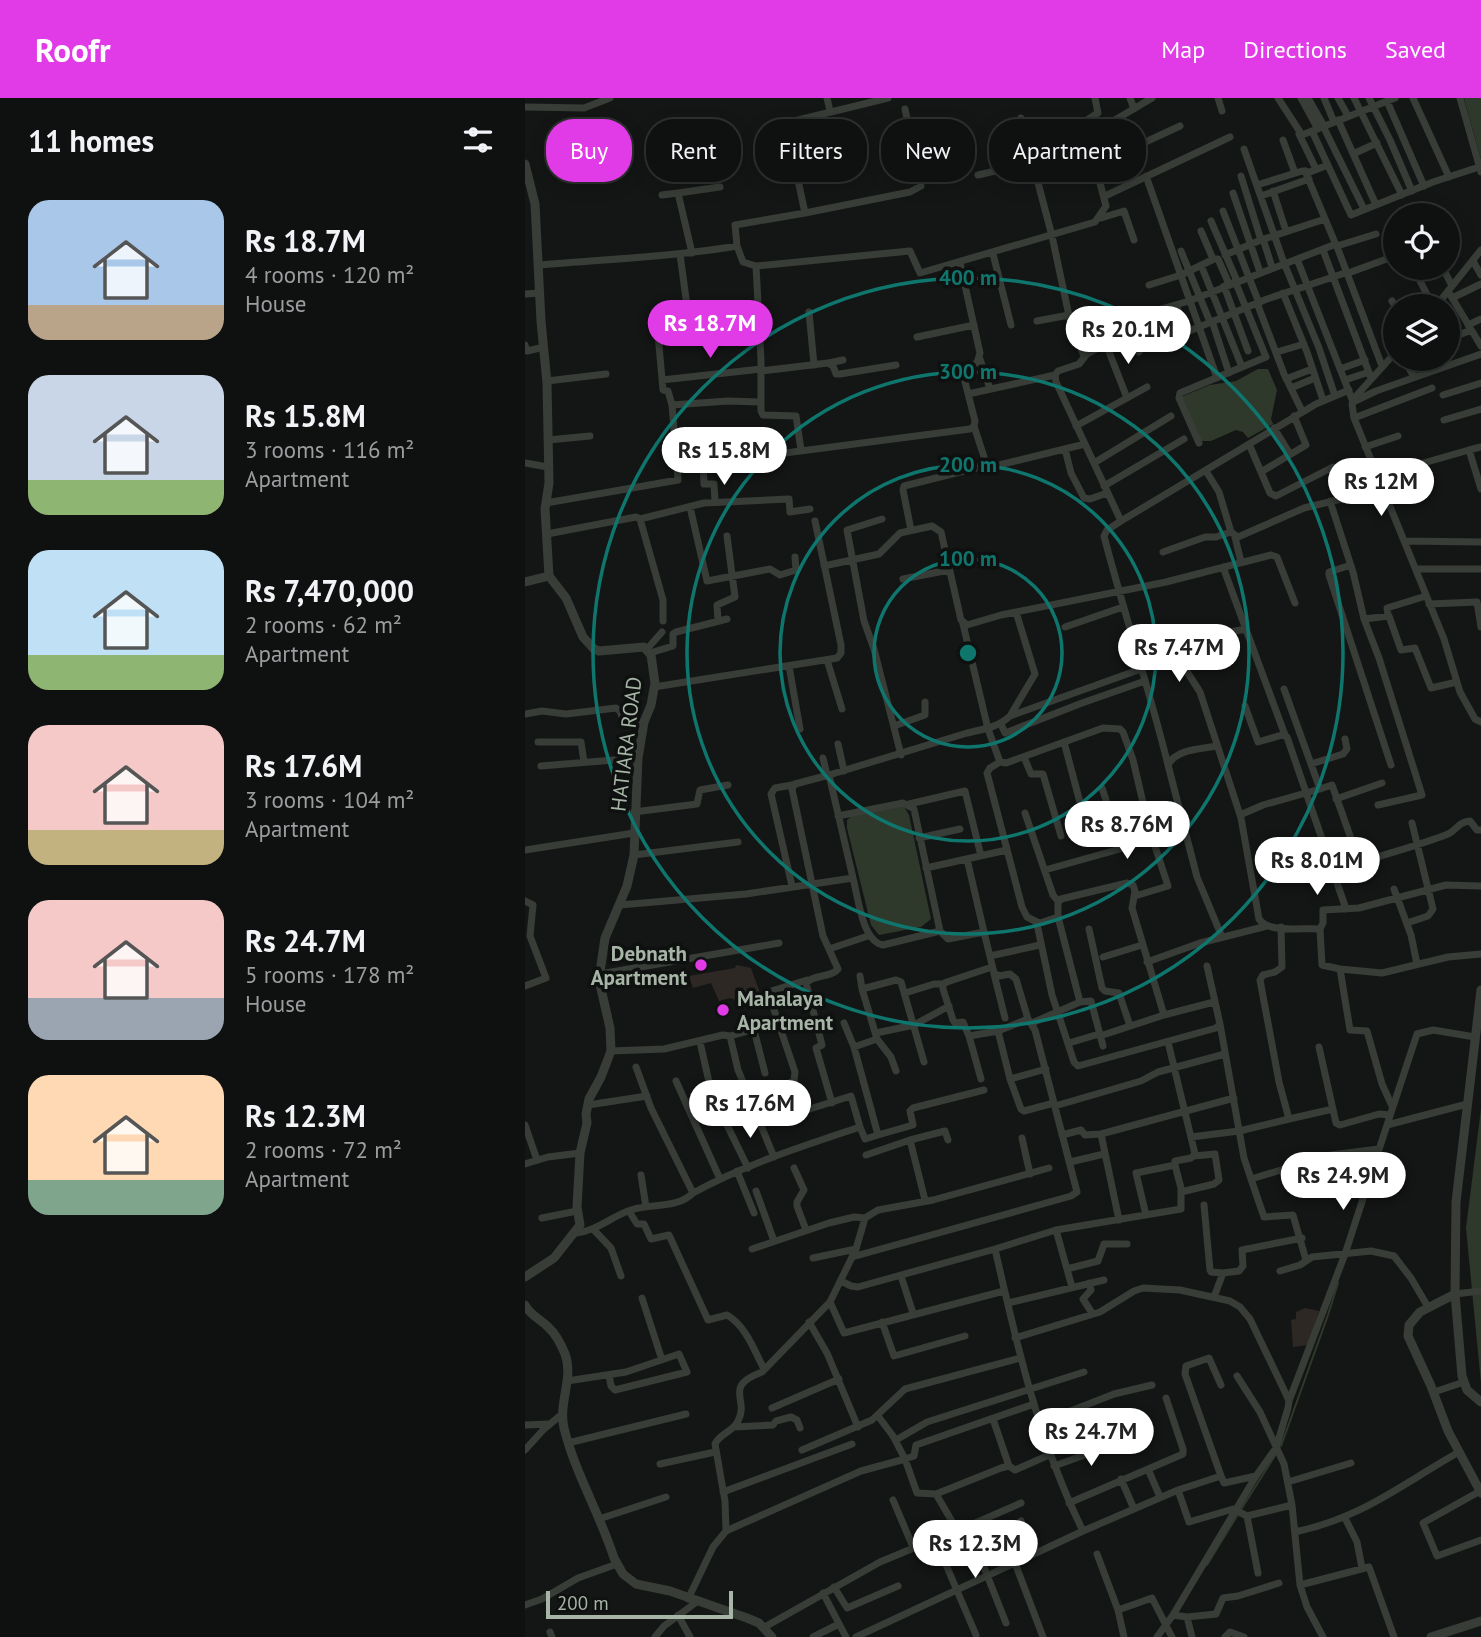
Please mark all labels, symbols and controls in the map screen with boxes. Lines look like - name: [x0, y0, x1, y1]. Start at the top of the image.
- text: Roofr: [35, 28, 111, 71]
- text: Map: [1161, 34, 1205, 65]
- text: Directions: [1243, 34, 1347, 65]
- text: Saved: [1385, 34, 1446, 65]
- chip: Buy: [546, 119, 632, 182]
- chip: Rent: [646, 119, 741, 182]
- chip: Filters: [755, 119, 867, 182]
- chip: New: [881, 119, 975, 182]
- chip: Apartment: [989, 119, 1146, 182]
- text: 11 homes: [28, 121, 154, 160]
- icon: filters: [459, 121, 497, 159]
- map controls: [1383, 203, 1460, 371]
- button: locate: [1383, 203, 1460, 280]
- text: Rs 18.7M: [245, 221, 366, 260]
- icon: home: [84, 228, 168, 312]
- text: 4 rooms · 120 m²: [245, 260, 414, 289]
- text: 400 m: [939, 264, 997, 291]
- text: House: [245, 289, 307, 318]
- button: layers: [1383, 294, 1460, 371]
- pin: Rs 18.7M: [638, 300, 782, 360]
- pin: Rs 20.1M: [1056, 306, 1200, 366]
- text: Rs 18.7M: [664, 308, 756, 337]
- text: Rs 20.1M: [1082, 314, 1174, 343]
- text: 300 m: [939, 358, 997, 385]
- text: Rs 15.8M: [245, 396, 366, 435]
- icon: home: [84, 403, 168, 487]
- pin: Rs 15.8M: [652, 428, 796, 487]
- text: 3 rooms · 116 m²: [245, 435, 414, 464]
- text: Rs 15.8M: [678, 435, 770, 464]
- text: 200 m: [939, 451, 997, 478]
- pin: Rs 12M: [1324, 458, 1438, 518]
- text: Apartment: [245, 464, 349, 493]
- text: Rs 12M: [1344, 466, 1418, 495]
- text: 100 m: [939, 545, 997, 572]
- text: Rs 7,470,000: [245, 571, 414, 610]
- icon: home: [84, 578, 168, 662]
- text: 2 rooms · 62 m²: [245, 610, 402, 639]
- pin: Rs 7.47M: [1107, 624, 1251, 684]
- text: Rs 7.47M: [1134, 632, 1224, 661]
- text: Apartment: [245, 639, 349, 668]
- centre of rings: [956, 641, 980, 665]
- street label: HATIARA ROAD: [604, 675, 648, 813]
- text: Rs 17.6M: [245, 746, 362, 785]
- icon: home: [84, 753, 168, 837]
- text: 3 rooms · 104 m²: [245, 785, 414, 814]
- pin: Rs 8.76M: [1055, 802, 1199, 861]
- text: Rs 8.76M: [1081, 809, 1173, 838]
- text: Apartment: [245, 814, 349, 843]
- pin: Rs 8.01M: [1245, 838, 1389, 897]
- text: Rs 8.01M: [1271, 845, 1363, 874]
- text: Rs 24.7M: [245, 921, 366, 960]
- icon: home: [84, 928, 168, 1012]
- place label: Debnath Apartment: [591, 940, 688, 991]
- marker: Debnath Apartment: [693, 957, 709, 973]
- text: 5 rooms · 178 m²: [245, 960, 414, 989]
- place label: Mahalaya Apartment: [737, 985, 834, 1036]
- text: House: [245, 989, 307, 1018]
- marker: Mahalaya Apartment: [715, 1002, 731, 1018]
- pin: Rs 17.6M: [678, 1080, 822, 1140]
- text: Rs 17.6M: [705, 1088, 795, 1117]
- text: Rs 12.3M: [245, 1096, 366, 1135]
- icon: home: [84, 1103, 168, 1187]
- text: 2 rooms · 72 m²: [245, 1135, 402, 1164]
- pin: Rs 24.9M: [1271, 1152, 1415, 1212]
- text: Rs 24.9M: [1297, 1160, 1389, 1189]
- text: Apartment: [245, 1164, 349, 1193]
- pin: Rs 24.7M: [1019, 1408, 1163, 1468]
- text: Rs 24.7M: [1045, 1416, 1137, 1445]
- pin: Rs 12.3M: [903, 1520, 1047, 1580]
- text: Rs 12.3M: [929, 1528, 1021, 1557]
- scale bar: [546, 1588, 733, 1620]
- text: 200 m: [557, 1591, 609, 1615]

